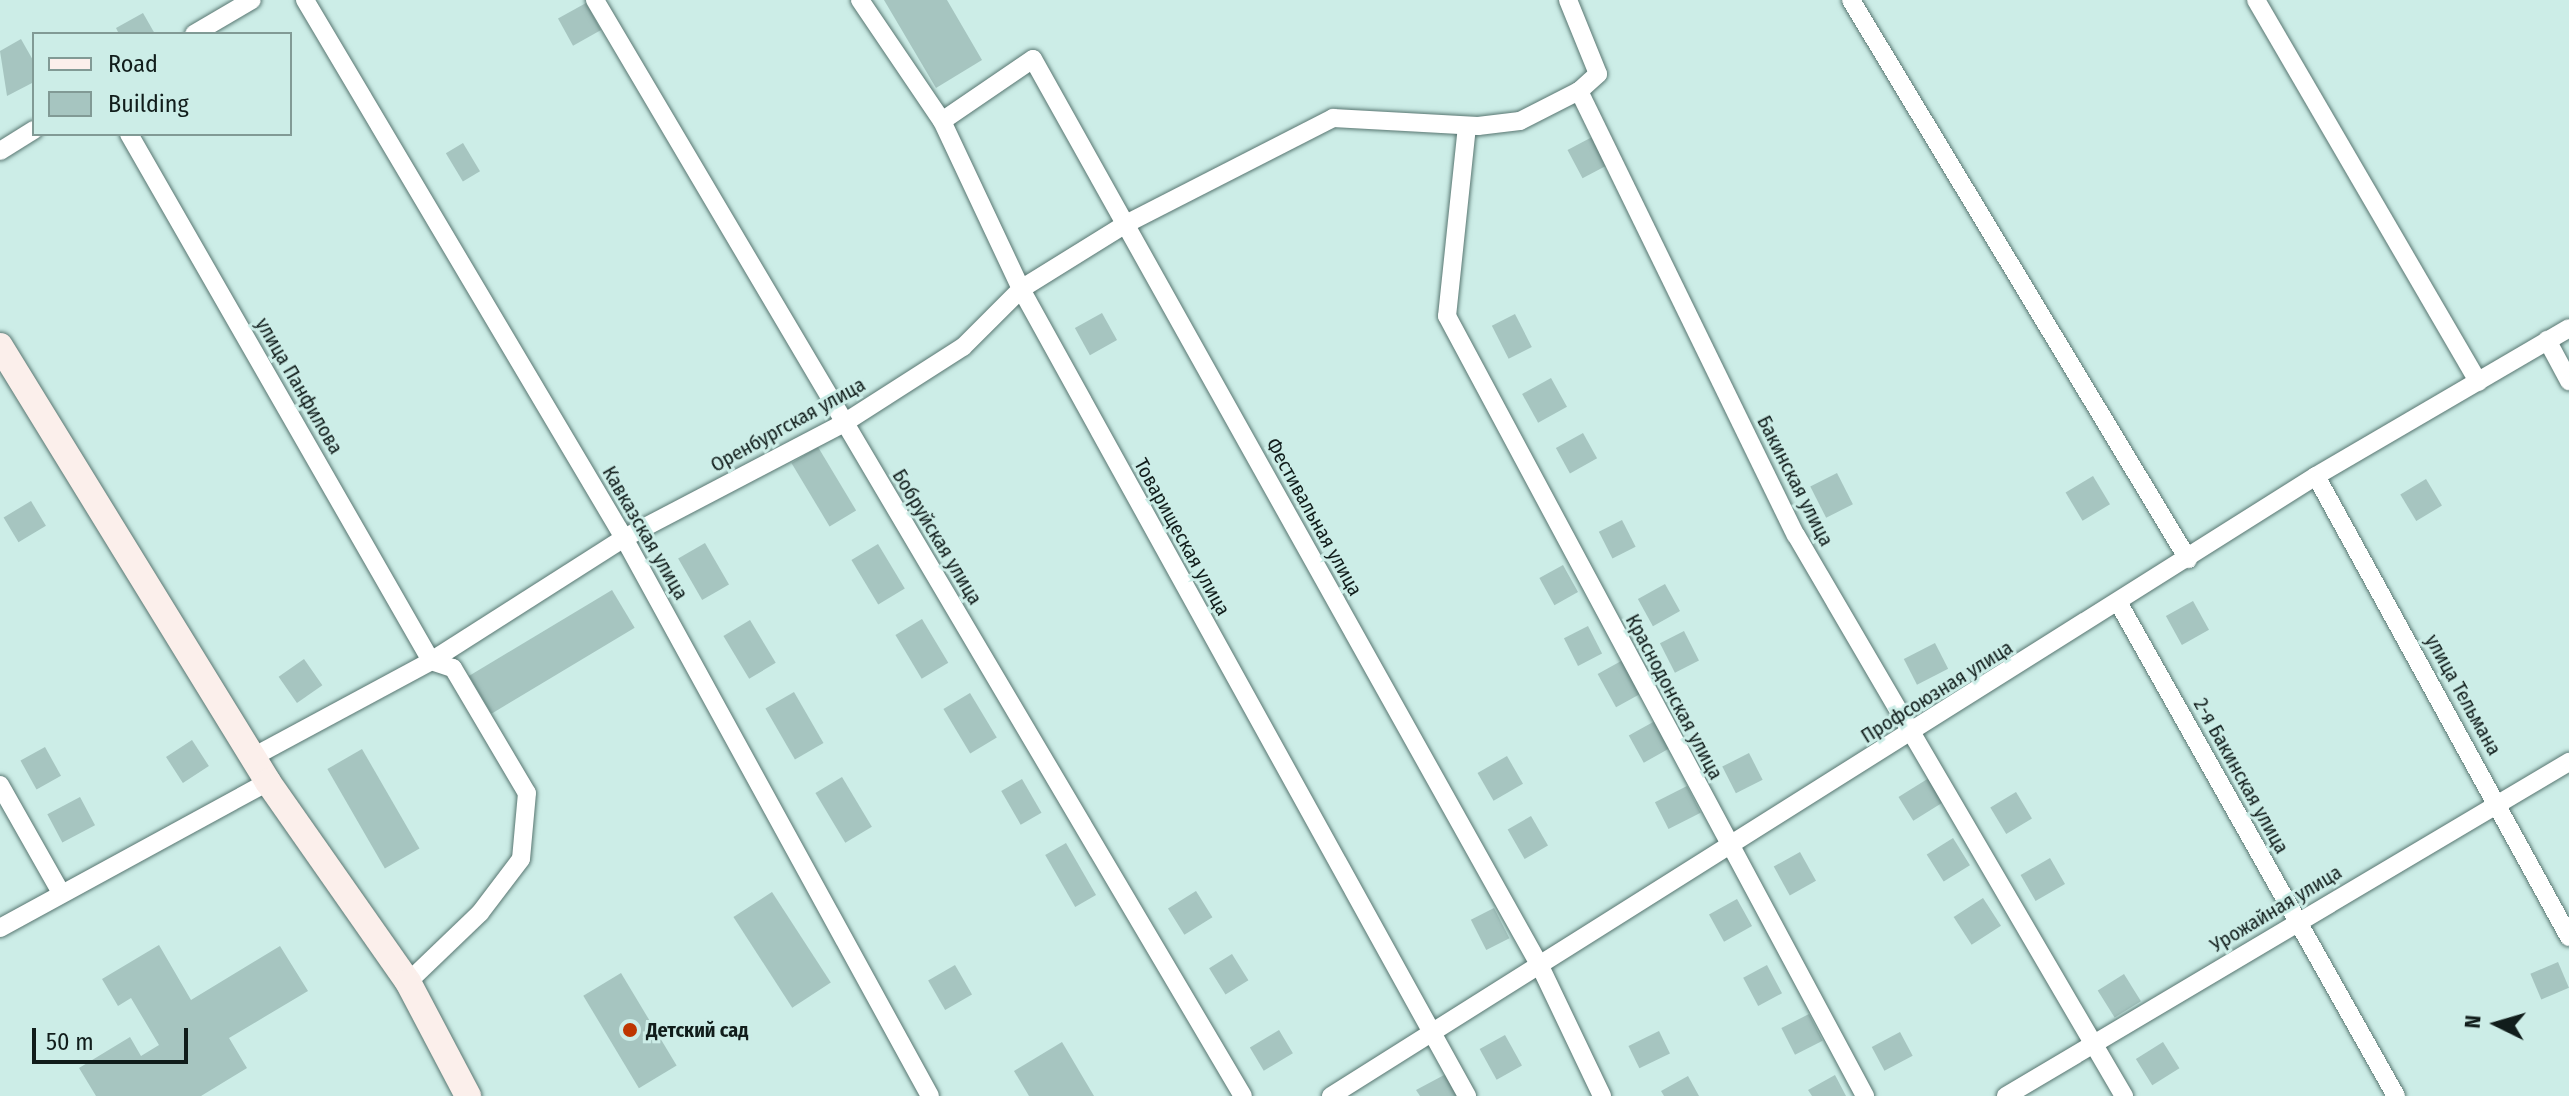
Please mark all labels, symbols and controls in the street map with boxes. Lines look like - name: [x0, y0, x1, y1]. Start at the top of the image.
- legend: [32, 32, 292, 136]
- text: Road: [108, 50, 158, 78]
- text: Building: [108, 90, 189, 118]
- street label: улица Панфилова: [250, 314, 348, 458]
- street label: Оренбургская улица: [707, 373, 869, 477]
- street label: Бакинская улица: [1752, 412, 1838, 550]
- street label: Фестивальная улица: [1261, 434, 1367, 600]
- street label: Товарищеская улица: [1129, 454, 1235, 620]
- street label: Кавказская улица: [597, 462, 693, 604]
- street label: Бобруйская улица: [887, 465, 987, 609]
- street label: Краснодонская улица: [1620, 610, 1728, 784]
- street label: улица Тельмана: [2420, 630, 2506, 760]
- street label: Профсоюзная улица: [1857, 636, 2017, 748]
- street label: 2-я Бакинская улица: [2188, 694, 2294, 858]
- street label: Урожайная улица: [2206, 860, 2346, 958]
- north arrow: [2457, 984, 2537, 1064]
- scale bar: [36, 1012, 192, 1062]
- text: N: [2459, 1014, 2487, 1030]
- place label: Детский сад: [646, 1018, 748, 1042]
- marker: Детский сад: [621, 1021, 639, 1039]
- text: 50 m: [46, 1028, 94, 1056]

